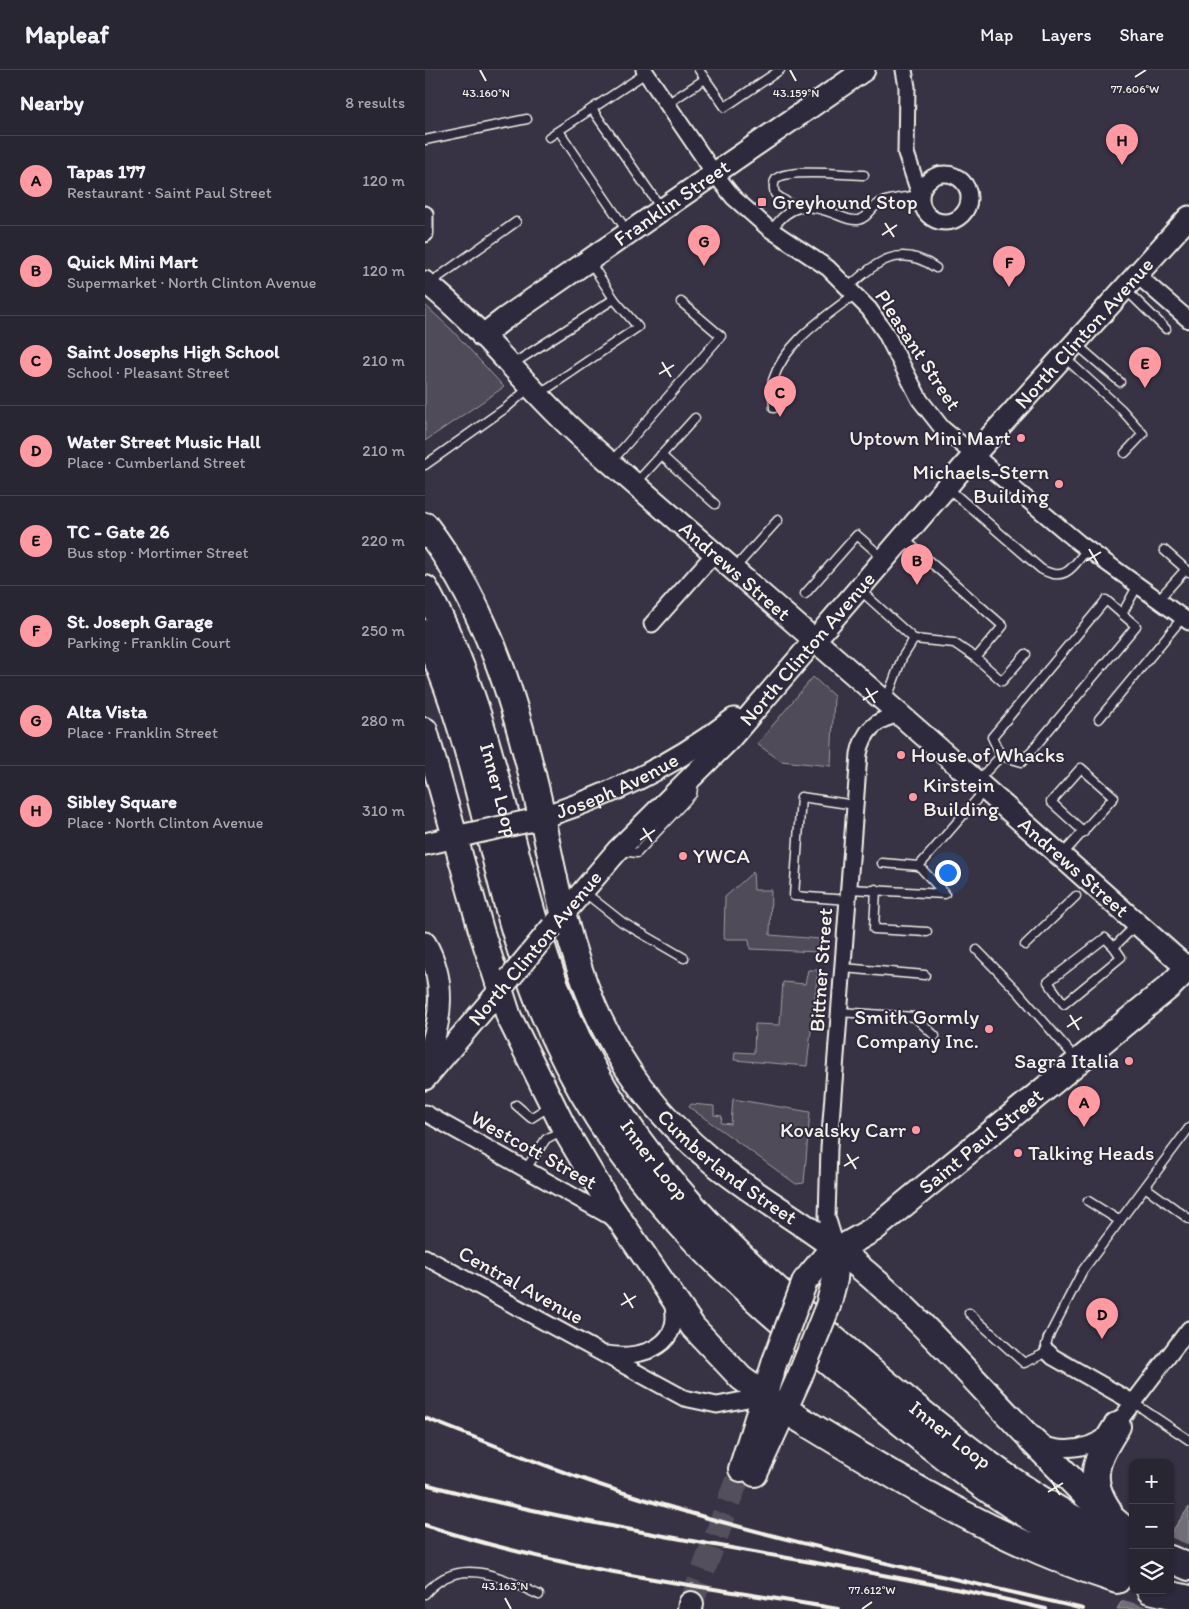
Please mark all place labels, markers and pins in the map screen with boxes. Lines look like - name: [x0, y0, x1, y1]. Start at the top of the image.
- pin: H: [1106, 124, 1138, 165]
- place label: Greyhound Stop: [772, 189, 918, 214]
- marker: Greyhound Stop: [756, 196, 768, 208]
- pin: G: [688, 225, 720, 266]
- pin: F: [993, 246, 1025, 287]
- pin: E: [1129, 347, 1161, 388]
- pin: C: [764, 376, 796, 417]
- place label: Uptown Mini Mart: [849, 425, 1011, 450]
- marker: Uptown Mini Mart: [1015, 432, 1027, 444]
- place label: Michaels-Stern Building: [913, 459, 1049, 508]
- marker: Michaels-Stern Building: [1053, 478, 1065, 490]
- pin: B: [901, 544, 933, 585]
- place label: House of Whacks: [911, 742, 1065, 767]
- marker: House of Whacks: [895, 749, 907, 761]
- place label: Kirstein Building: [923, 772, 999, 821]
- marker: Kirstein Building: [907, 791, 919, 803]
- place label: YWCA: [693, 843, 750, 868]
- marker: YWCA: [677, 850, 689, 862]
- place label: Smith Gormly Company Inc.: [854, 1004, 979, 1053]
- marker: Smith Gormly Company Inc.: [983, 1023, 995, 1035]
- place label: Sagra Italia: [1014, 1048, 1119, 1073]
- marker: Sagra Italia: [1123, 1055, 1135, 1067]
- pin: A: [1068, 1086, 1100, 1127]
- place label: Kovalsky Carr: [780, 1117, 907, 1142]
- marker: Kovalsky Carr: [910, 1124, 922, 1136]
- place label: Talking Heads: [1028, 1140, 1154, 1165]
- marker: Talking Heads: [1012, 1147, 1024, 1159]
- pin: D: [1086, 1298, 1118, 1339]

